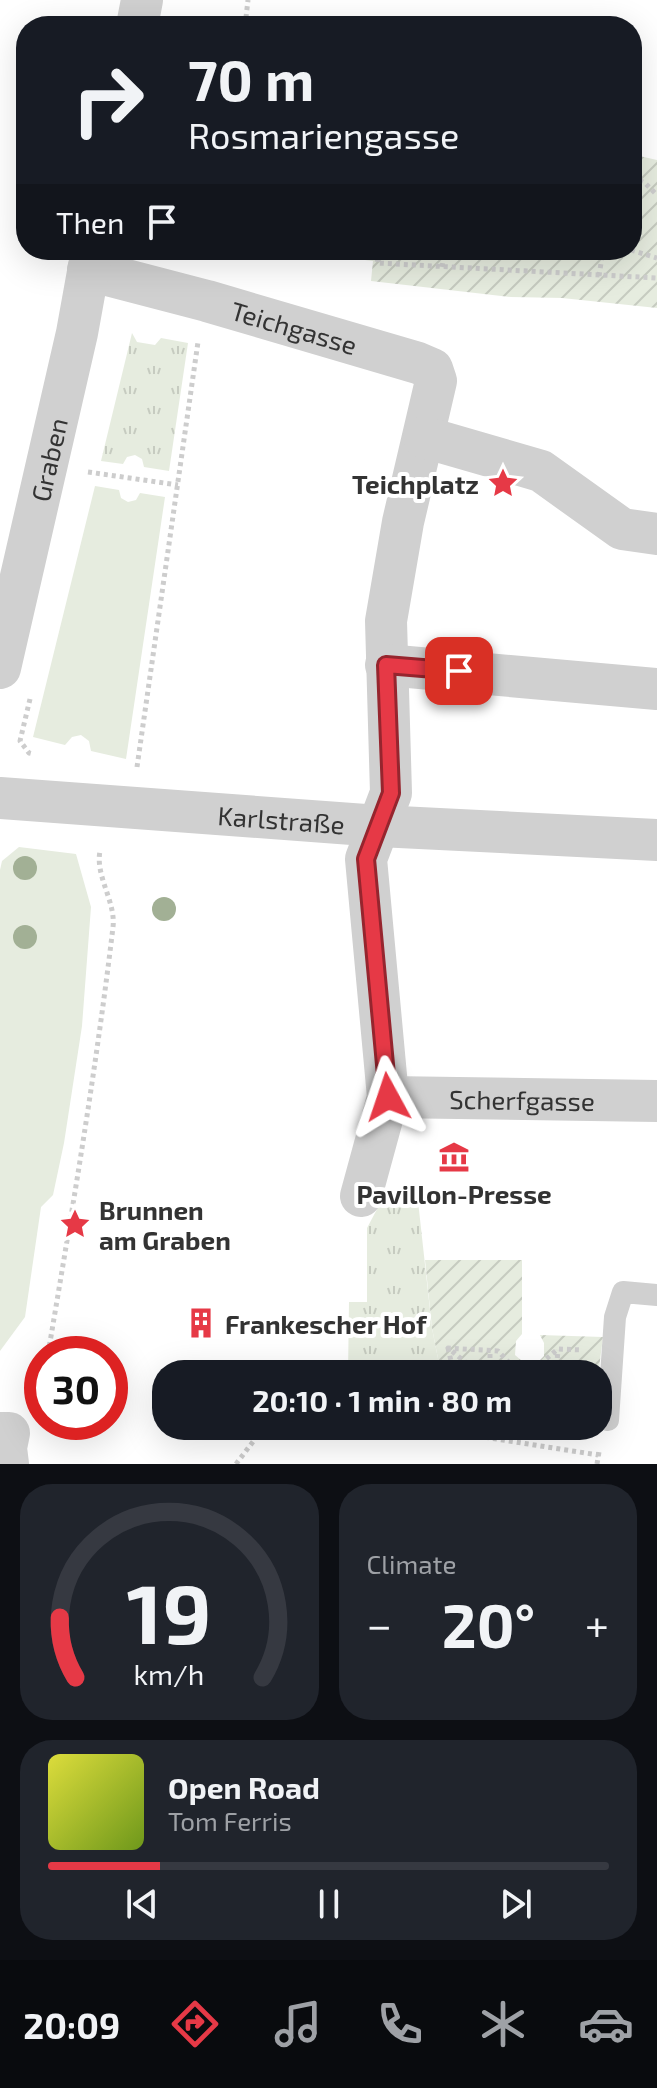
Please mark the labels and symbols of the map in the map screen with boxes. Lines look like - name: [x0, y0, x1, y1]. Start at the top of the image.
- street label: Teichgasse: [228, 294, 361, 360]
- street label: Graben: [23, 415, 73, 504]
- place icon: Teichplatz: [486, 466, 520, 500]
- place label: Teichplatz: [352, 468, 479, 499]
- pin: [425, 637, 493, 705]
- street label: Karlstraße: [217, 799, 346, 839]
- position arrow: [346, 1055, 430, 1139]
- street label: Scherfgasse: [449, 1082, 595, 1116]
- museum icon: Pavillon-Presse: [437, 1140, 471, 1174]
- place label: Pavillon-Presse: [356, 1178, 552, 1209]
- place label: Brunnen am Graben: [99, 1194, 231, 1255]
- place icon: Brunnen am Graben: [58, 1207, 92, 1241]
- building icon: Frankescher Hof: [184, 1306, 218, 1340]
- place label: Frankescher Hof: [225, 1308, 428, 1339]
- speed limit sign: 30: [24, 1336, 128, 1440]

